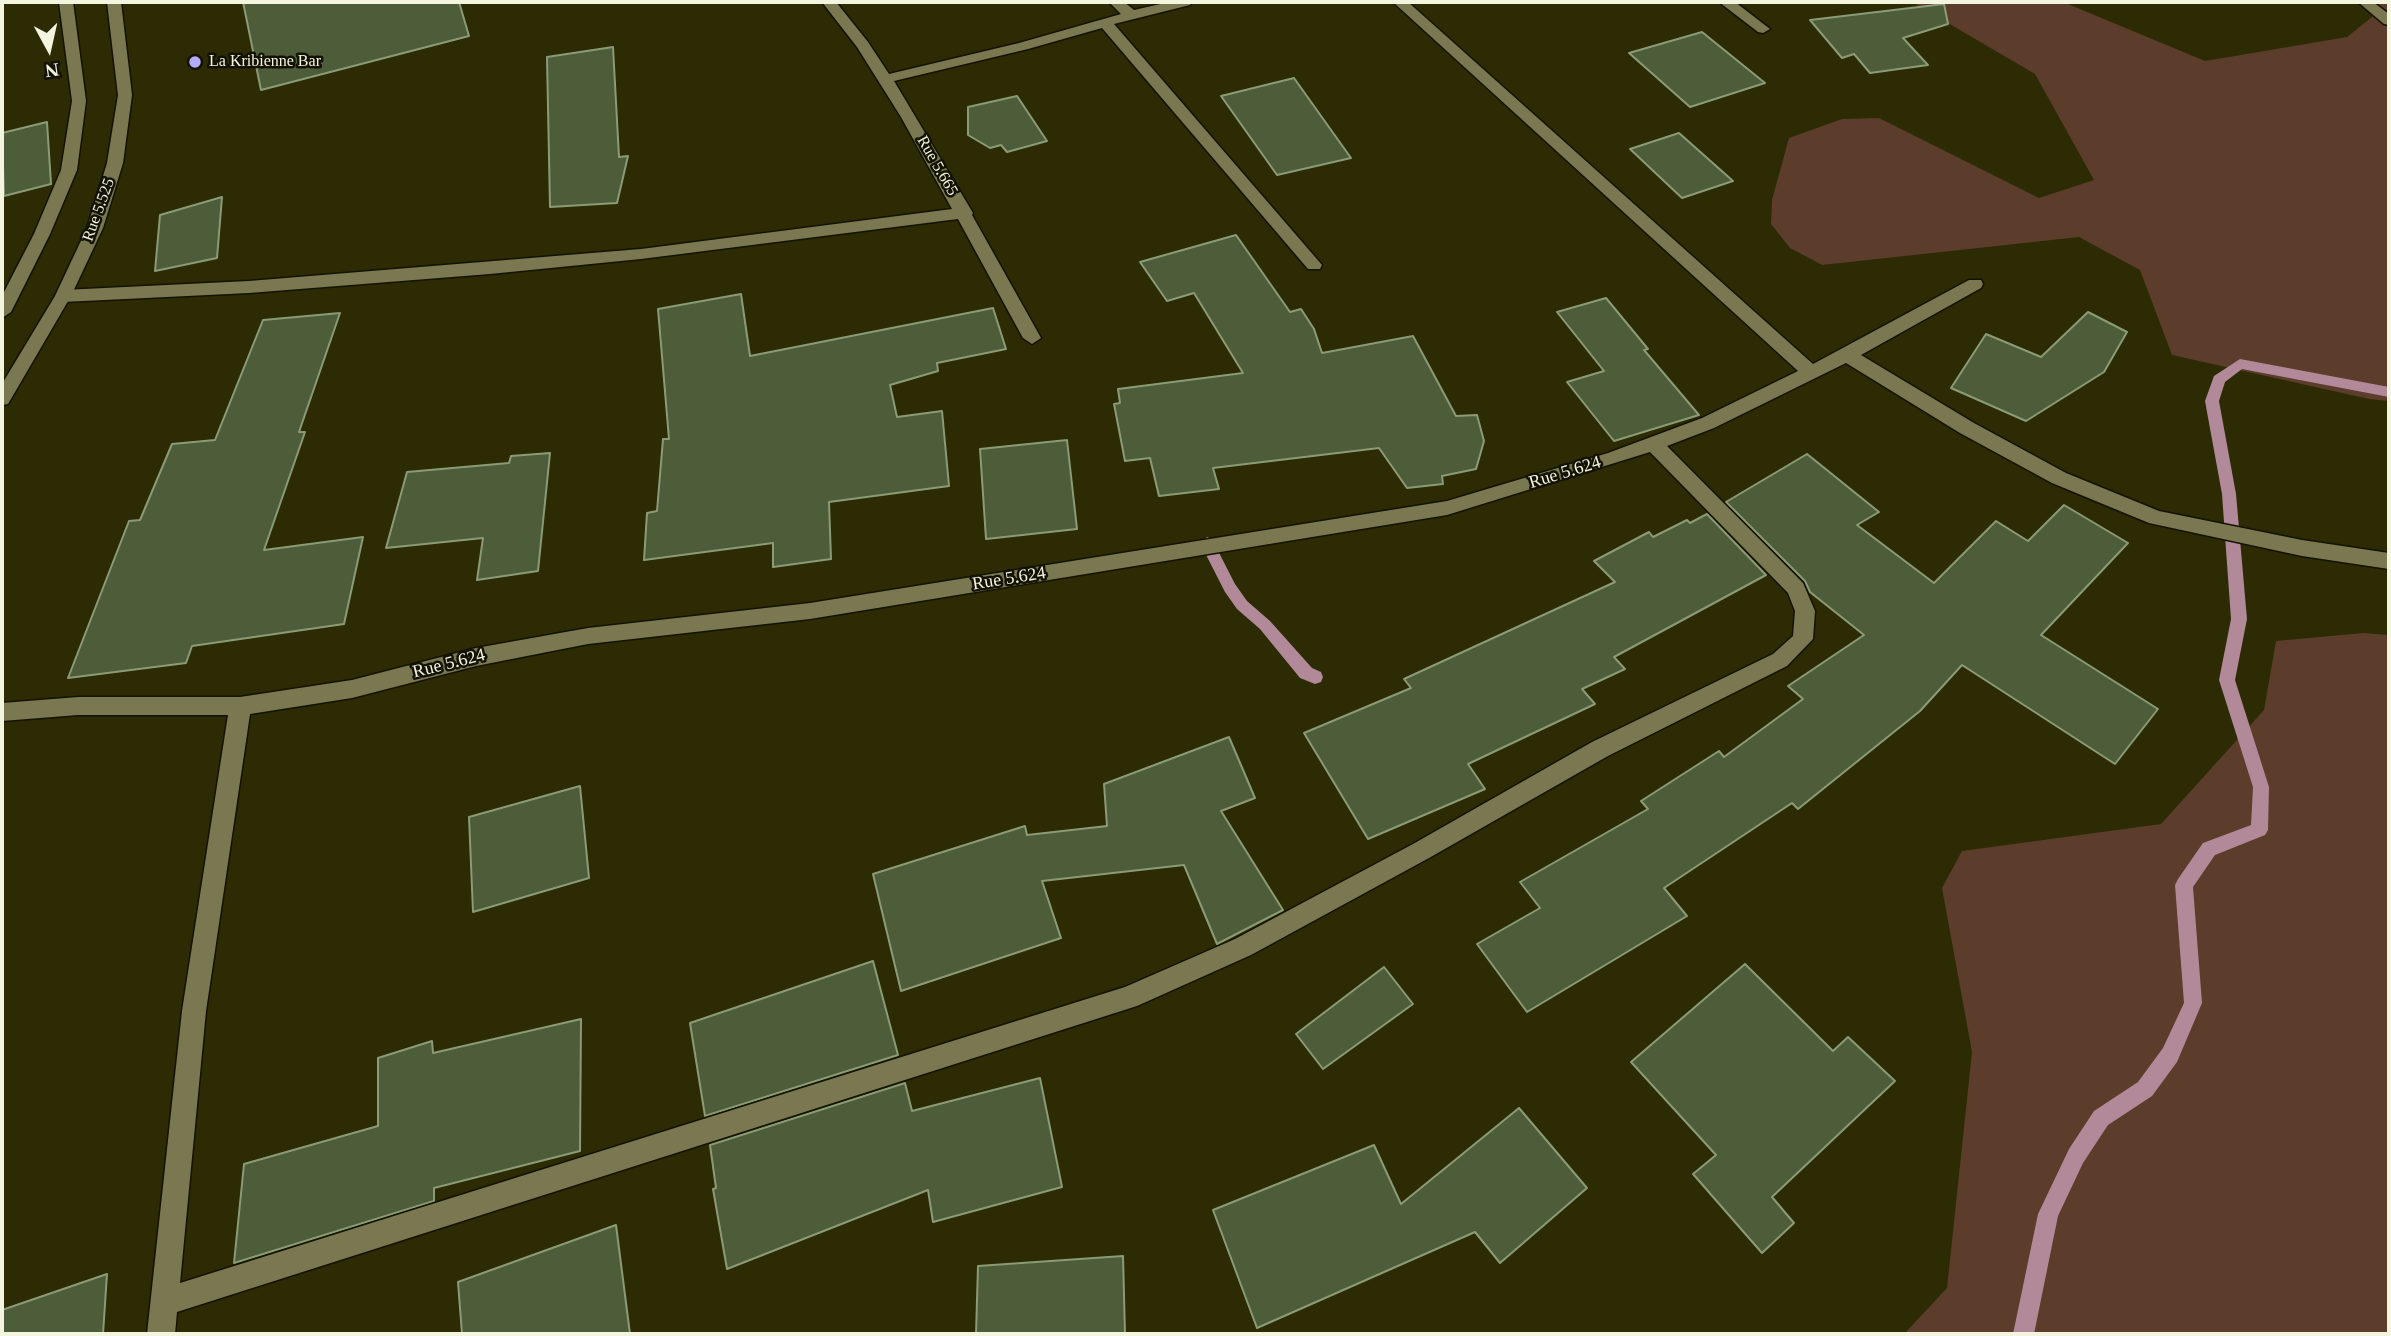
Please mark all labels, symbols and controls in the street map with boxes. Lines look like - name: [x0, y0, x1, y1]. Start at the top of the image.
- north arrow: [14, 14, 84, 84]
- place label: La Kribienne Bar: [209, 52, 321, 72]
- marker: La Kribienne Bar: [187, 54, 203, 70]
- text: N: [44, 59, 60, 82]
- street label: Rue 5.665: [912, 133, 962, 199]
- street label: Rue 5.525: [79, 176, 119, 244]
- street label: Rue 5.624: [1526, 452, 1604, 494]
- street label: Rue 5.624: [971, 563, 1047, 595]
- street label: Rue 5.624: [410, 645, 488, 683]

